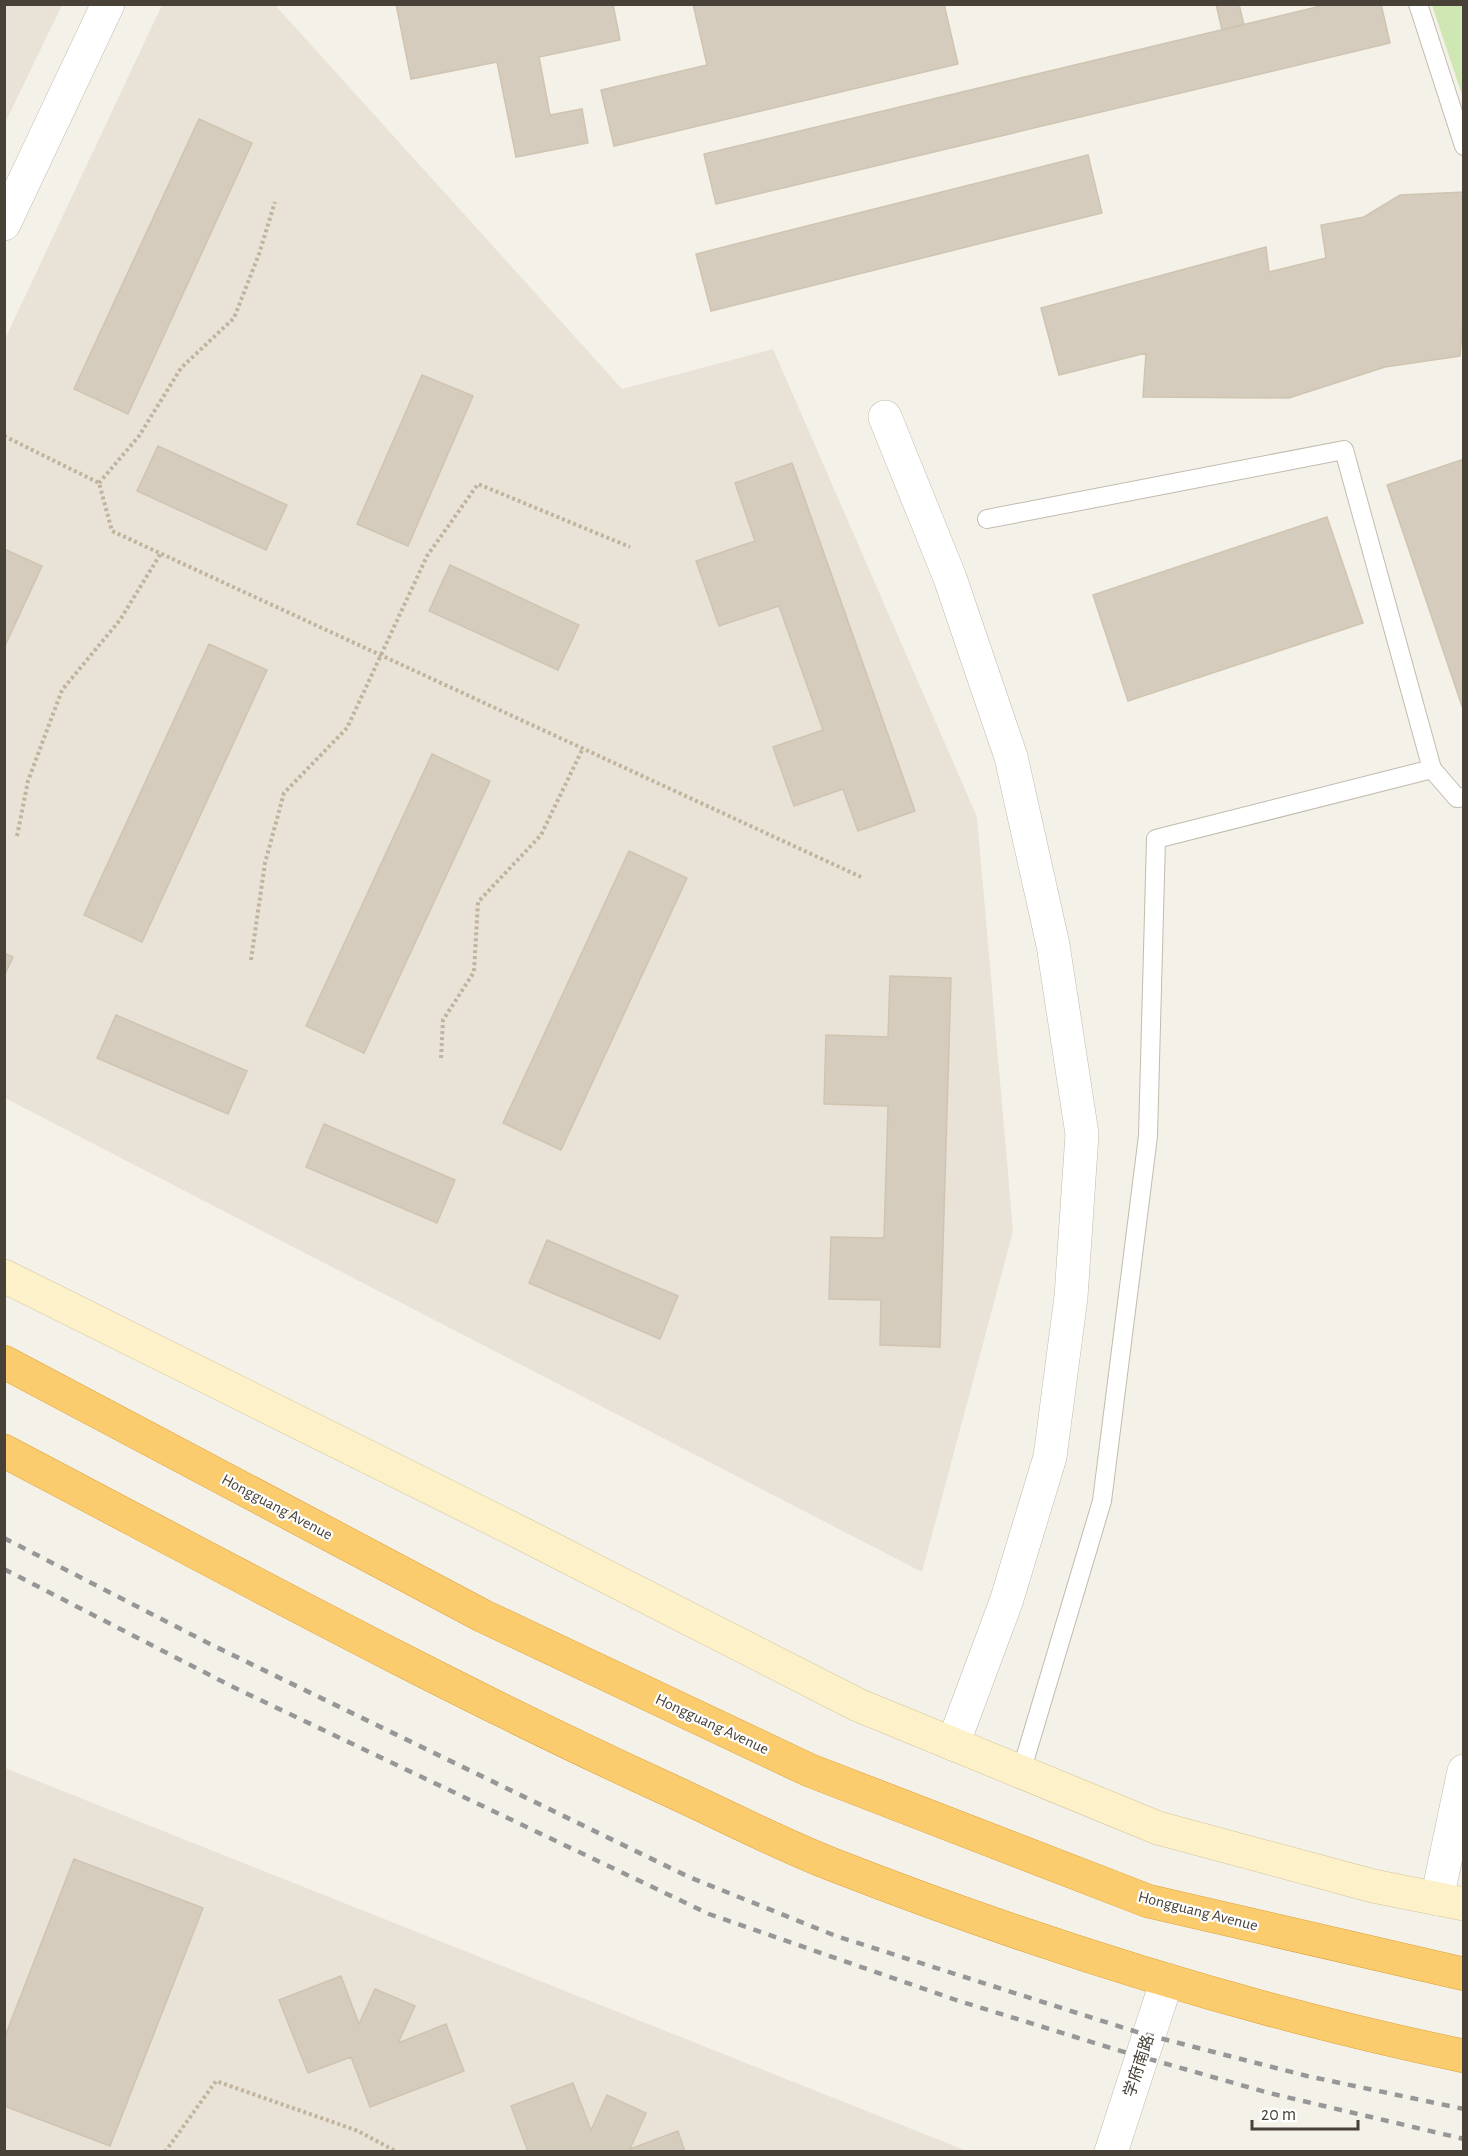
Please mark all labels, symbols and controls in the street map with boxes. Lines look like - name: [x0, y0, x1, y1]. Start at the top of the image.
- street label: Hongguang Avenue: [219, 1471, 335, 1543]
- street label: Hongguang Avenue: [653, 1691, 771, 1757]
- street label: Hongguang Avenue: [1136, 1888, 1260, 1934]
- street label: 学府南路: [1121, 2033, 1156, 2099]
- scale bar: [1252, 2093, 1358, 2131]
- text: 20 m: [1261, 2106, 1296, 2124]

